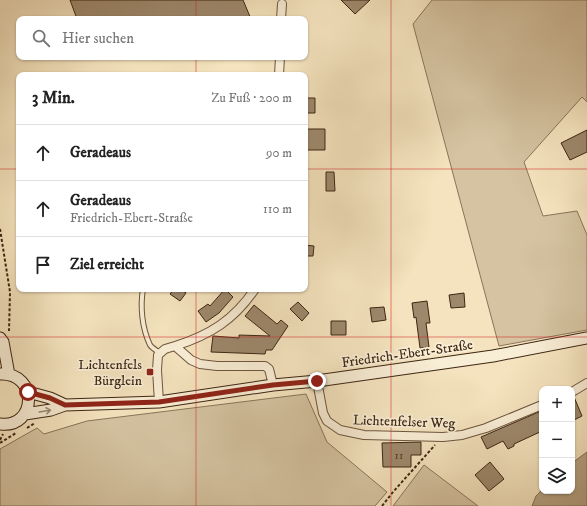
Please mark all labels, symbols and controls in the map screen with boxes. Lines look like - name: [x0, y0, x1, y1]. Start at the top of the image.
- search box: [16, 16, 308, 60]
- icon: search: [30, 27, 52, 49]
- text: Hier suchen: [62, 29, 134, 48]
- text: 3 Min.: [32, 87, 75, 109]
- text: Zu Fuß · 200 m: [211, 90, 292, 106]
- icon: ahead: [32, 142, 54, 164]
- text: Geradeaus: [70, 143, 131, 162]
- text: 90 m: [266, 145, 292, 161]
- text: Geradeaus: [70, 191, 131, 210]
- icon: ahead: [32, 198, 54, 220]
- text: 110 m: [263, 201, 292, 217]
- text: Friedrich-Ebert-Straße: [70, 210, 193, 226]
- icon: arrive: [32, 254, 54, 276]
- text: Ziel erreicht: [70, 255, 144, 274]
- street label: Friedrich-Ebert-Straße: [340, 336, 474, 372]
- place label: Lichtenfels Bürglein: [78, 356, 143, 390]
- marker: Lichtenfels Bürglein: [145, 367, 155, 377]
- route end: [308, 372, 326, 390]
- route start: [19, 383, 37, 401]
- map controls: [539, 386, 575, 494]
- button: +: [539, 386, 575, 422]
- one-way arrow: [38, 407, 51, 415]
- street label: Lichtenfelser Weg: [352, 411, 456, 433]
- button: −: [539, 422, 575, 458]
- house number: 11: [395, 448, 403, 463]
- button: layers: [539, 458, 575, 494]

